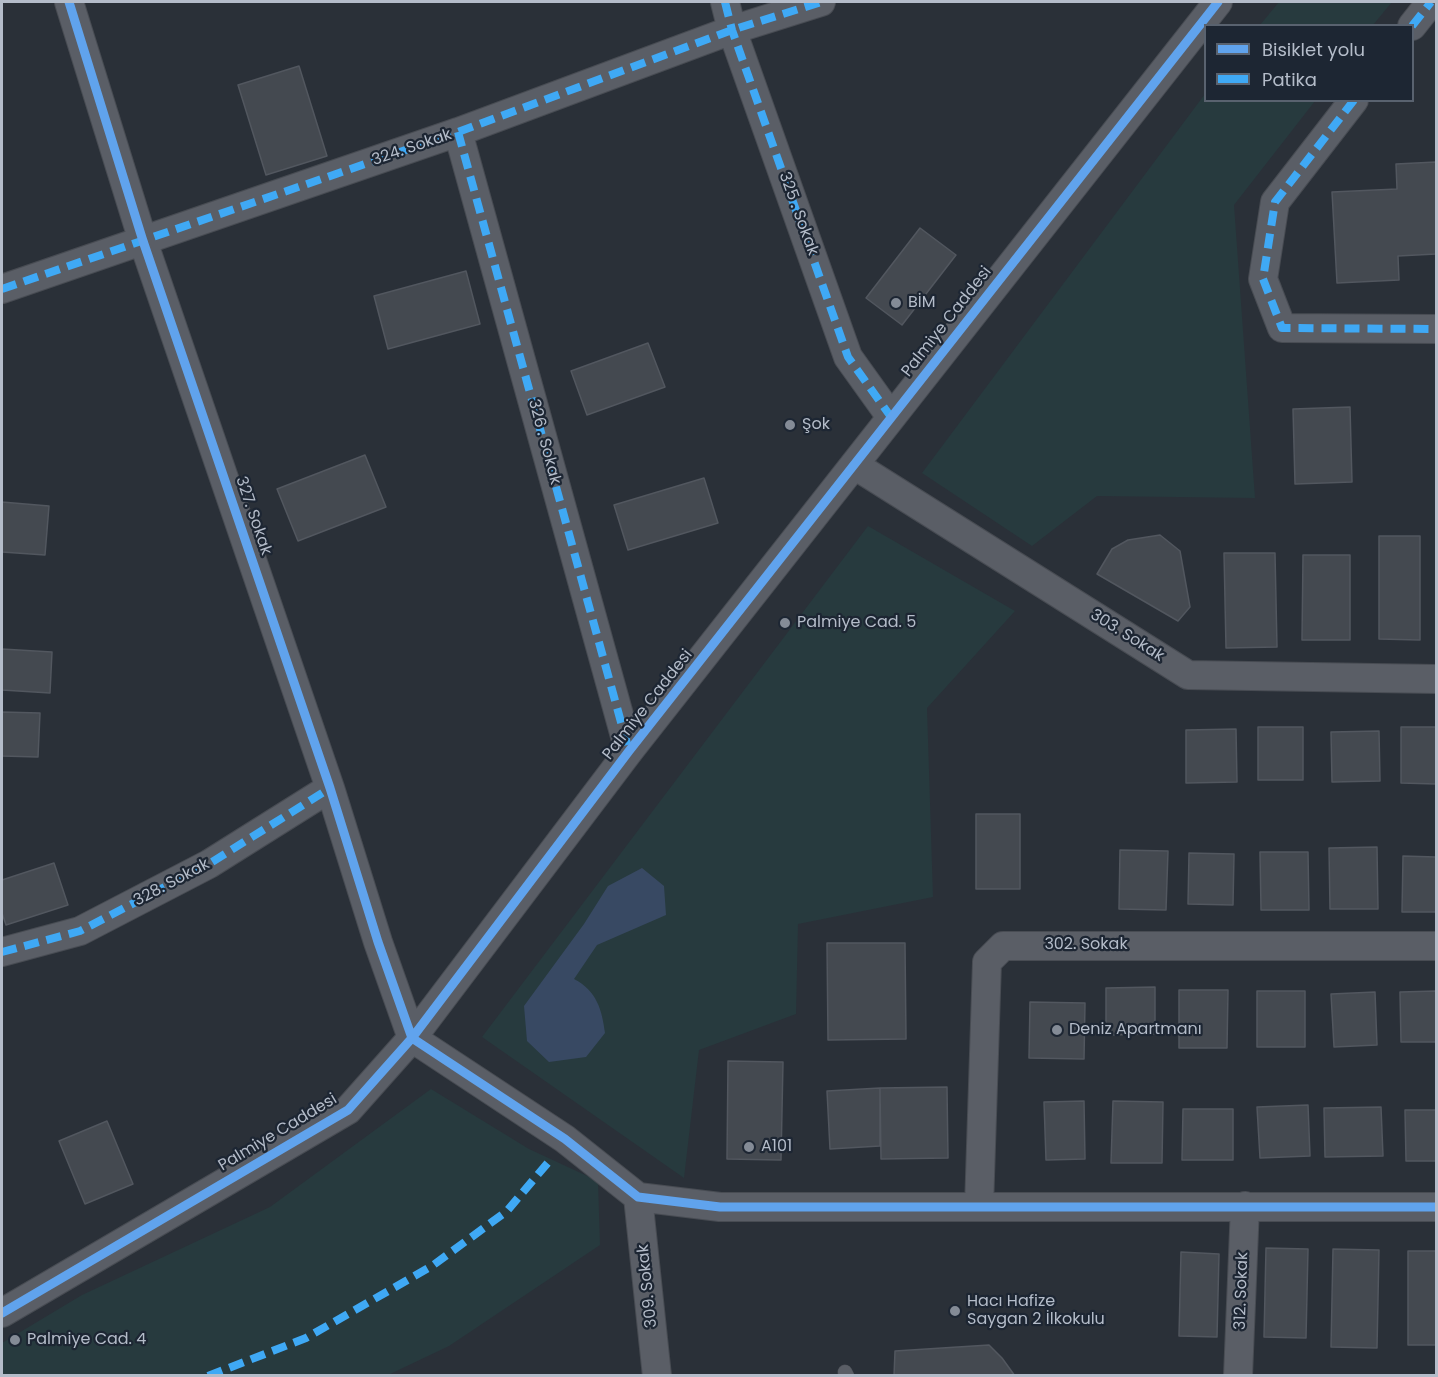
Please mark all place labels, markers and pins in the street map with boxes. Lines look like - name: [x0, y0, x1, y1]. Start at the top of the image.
- place label: BİM: [908, 293, 936, 313]
- marker: BİM: [889, 296, 903, 310]
- place label: Şok: [802, 415, 830, 435]
- marker: Şok: [783, 418, 797, 432]
- place label: Palmiye Cad. 5: [797, 613, 916, 633]
- marker: Palmiye Cad. 5: [778, 616, 792, 630]
- place label: Deniz Apartmanı: [1069, 1020, 1202, 1040]
- marker: Deniz Apartmanı: [1050, 1023, 1064, 1037]
- place label: A101: [761, 1137, 792, 1157]
- marker: A101: [742, 1140, 756, 1154]
- place label: Hacı Hafize Saygan 2 İlkokulu: [967, 1292, 1105, 1330]
- marker: Hacı Hafize Saygan 2 İlkokulu: [948, 1304, 962, 1318]
- place label: Palmiye Cad. 4: [27, 1330, 146, 1350]
- marker: Palmiye Cad. 4: [8, 1333, 22, 1347]

